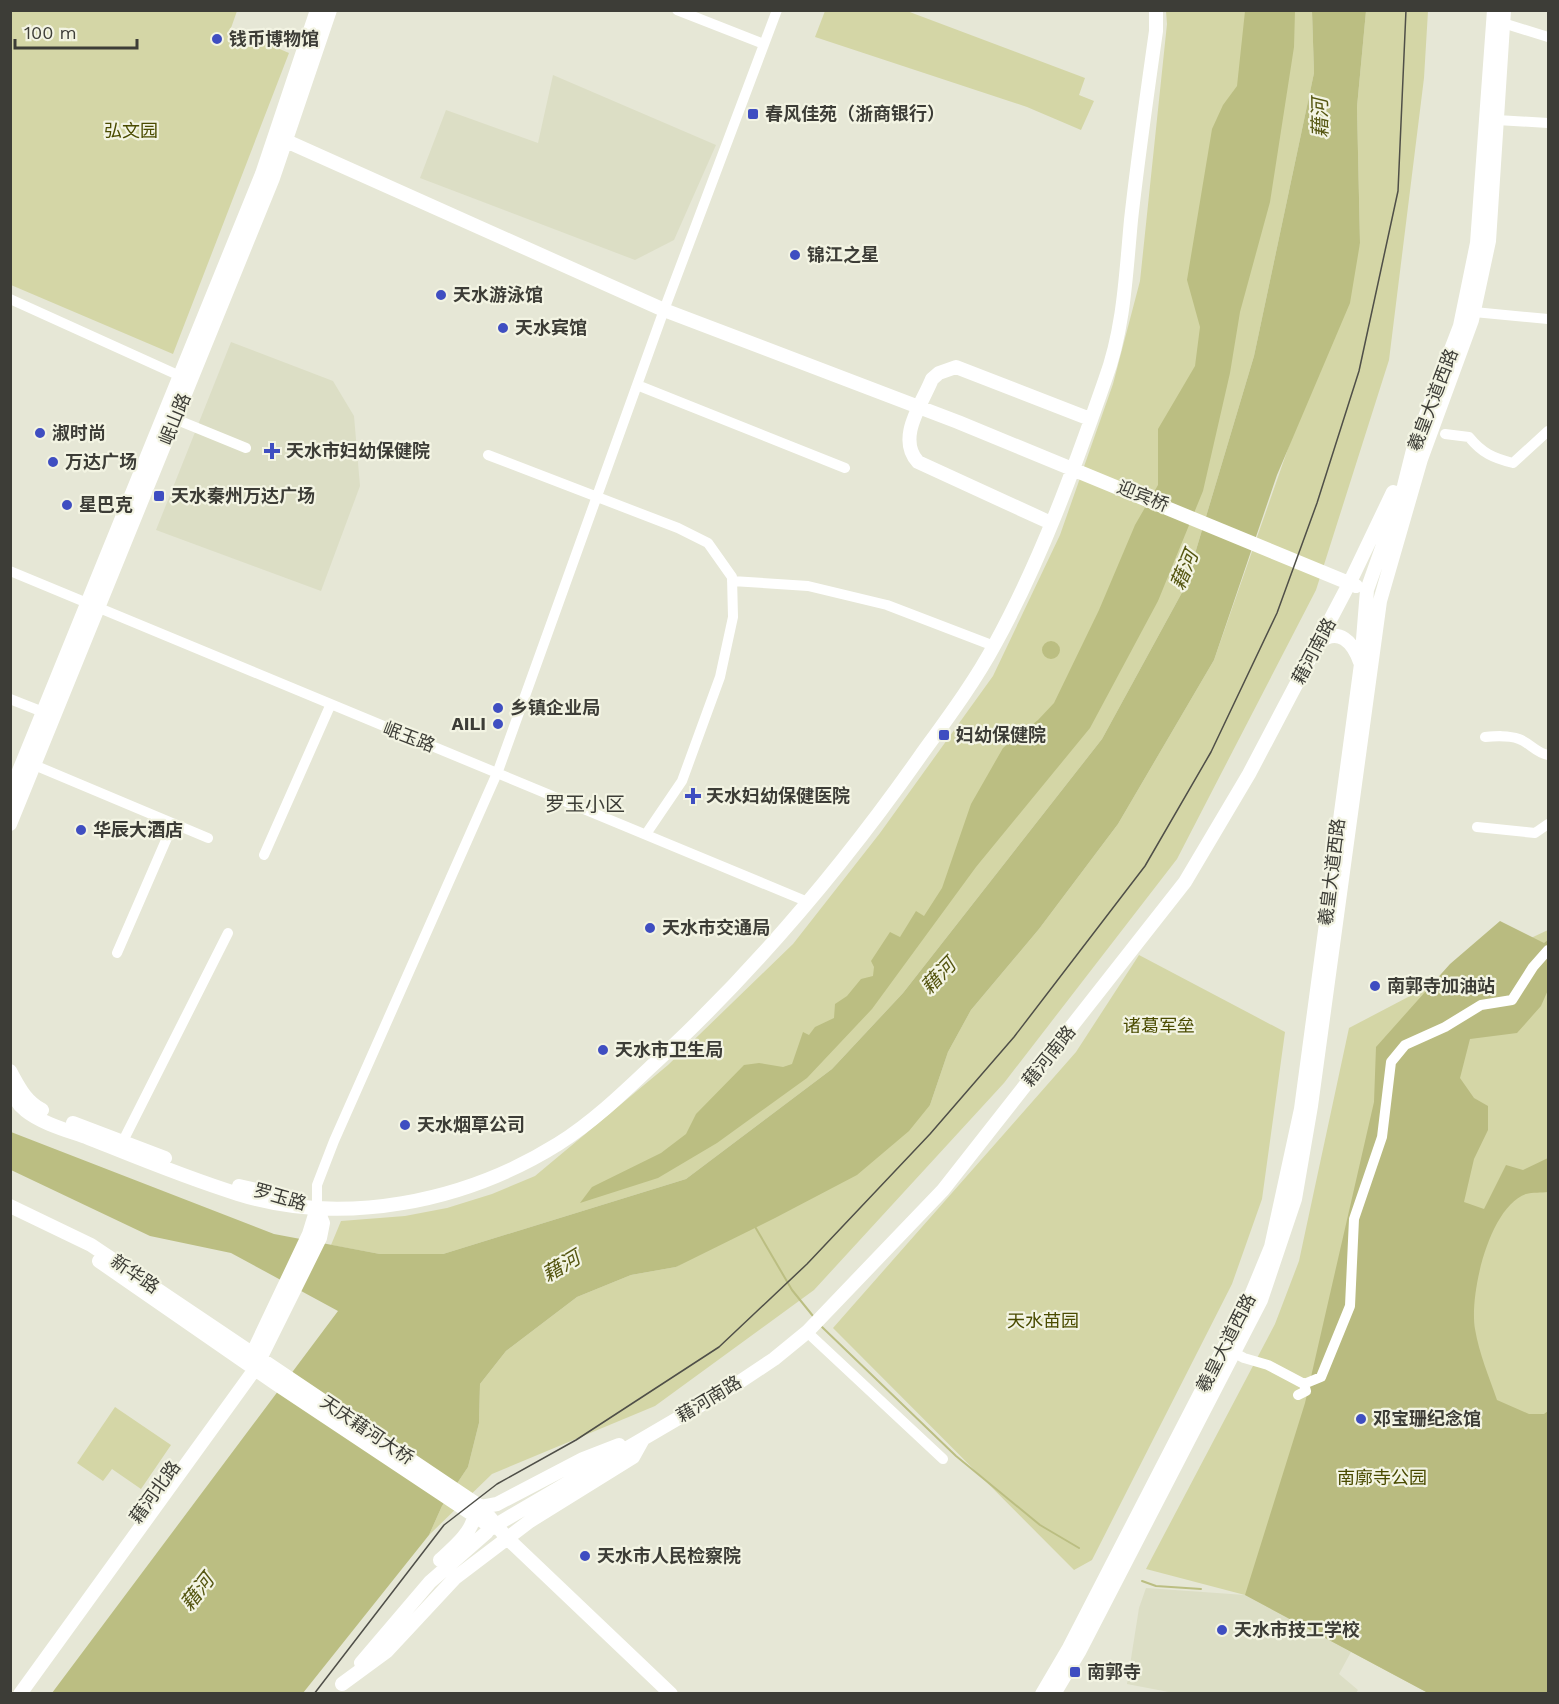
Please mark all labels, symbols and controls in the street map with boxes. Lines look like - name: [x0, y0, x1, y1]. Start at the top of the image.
- scale bar: [15, 12, 136, 50]
- text: 100 m: [24, 22, 77, 43]
- place label: 钱币博物馆: [229, 28, 319, 49]
- marker: 钱币博物馆: [210, 32, 224, 46]
- water label: 藉河: [1308, 94, 1332, 138]
- place label: 春风佳苑（浙商银行）: [765, 103, 945, 124]
- marker: 春风佳苑（浙商银行）: [746, 107, 760, 121]
- park label: 弘文园: [104, 120, 158, 141]
- place label: 锦江之星: [807, 244, 879, 265]
- marker: 锦江之星: [788, 248, 802, 262]
- place label: 天水游泳馆: [453, 284, 543, 305]
- marker: 天水游泳馆: [434, 288, 448, 302]
- place label: 天水宾馆: [515, 317, 587, 338]
- marker: 天水宾馆: [496, 321, 510, 335]
- street label: 羲皇大道西路: [1403, 346, 1462, 454]
- street label: 岷山路: [155, 390, 194, 448]
- place label: 淑时尚: [52, 422, 106, 443]
- marker: 淑时尚: [33, 426, 47, 440]
- place label: 天水市妇幼保健院: [286, 440, 430, 461]
- marker: 天水市妇幼保健院: [263, 442, 281, 460]
- place label: 万达广场: [65, 451, 137, 472]
- marker: 万达广场: [46, 455, 60, 469]
- street label: 迎宾桥: [1114, 476, 1172, 515]
- place label: 天水秦州万达广场: [171, 485, 315, 506]
- marker: 天水秦州万达广场: [152, 489, 166, 503]
- place label: 星巴克: [79, 494, 133, 515]
- marker: 星巴克: [60, 498, 74, 512]
- water label: 藉河: [1165, 543, 1204, 593]
- street label: 藉河南路: [1287, 614, 1340, 687]
- place label: 乡镇企业局: [510, 697, 600, 718]
- marker: 乡镇企业局: [491, 701, 505, 715]
- place label: AILI: [452, 713, 486, 734]
- street label: 岷玉路: [380, 717, 438, 756]
- marker: AILI: [491, 717, 505, 731]
- place label: 妇幼保健院: [956, 724, 1046, 745]
- marker: 妇幼保健院: [937, 728, 951, 742]
- place label: 天水妇幼保健医院: [706, 785, 850, 806]
- marker: 天水妇幼保健医院: [684, 787, 702, 805]
- district label: 罗玉小区: [545, 792, 625, 816]
- street label: 羲皇大道西路: [1315, 817, 1349, 927]
- place label: 华辰大酒店: [93, 819, 183, 840]
- marker: 华辰大酒店: [74, 823, 88, 837]
- place label: 天水市交通局: [662, 917, 770, 938]
- marker: 天水市交通局: [643, 921, 657, 935]
- water label: 藉河: [915, 950, 963, 999]
- place label: 南郭寺加油站: [1387, 975, 1495, 996]
- marker: 南郭寺加油站: [1368, 979, 1382, 993]
- park label: 诸葛军垒: [1123, 1015, 1195, 1036]
- street label: 藉河南路: [1018, 1021, 1079, 1090]
- place label: 天水市卫生局: [615, 1039, 723, 1060]
- marker: 天水市卫生局: [596, 1043, 610, 1057]
- place label: 天水烟草公司: [417, 1114, 525, 1135]
- marker: 天水烟草公司: [398, 1118, 412, 1132]
- street label: 罗玉路: [251, 1179, 309, 1214]
- water label: 藉河: [538, 1243, 588, 1287]
- street label: 新华路: [107, 1250, 164, 1297]
- street label: 羲皇大道西路: [1192, 1290, 1259, 1396]
- park label: 天水苗园: [1007, 1310, 1079, 1331]
- street label: 藉河南路: [672, 1371, 745, 1426]
- street label: 天庆藉河大桥: [317, 1391, 418, 1468]
- place label: 邓宝珊纪念馆: [1373, 1408, 1481, 1429]
- marker: 邓宝珊纪念馆: [1354, 1412, 1368, 1426]
- street label: 藉河北路: [125, 1456, 184, 1527]
- park label: 南廓寺公园: [1337, 1467, 1427, 1488]
- place label: 天水市人民检察院: [597, 1545, 741, 1566]
- marker: 天水市人民检察院: [578, 1549, 592, 1563]
- water label: 藉河: [175, 1566, 221, 1615]
- place label: 天水市技工学校: [1234, 1619, 1360, 1640]
- marker: 天水市技工学校: [1215, 1623, 1229, 1637]
- place label: 南郭寺: [1087, 1661, 1141, 1682]
- marker: 南郭寺: [1068, 1665, 1082, 1679]

